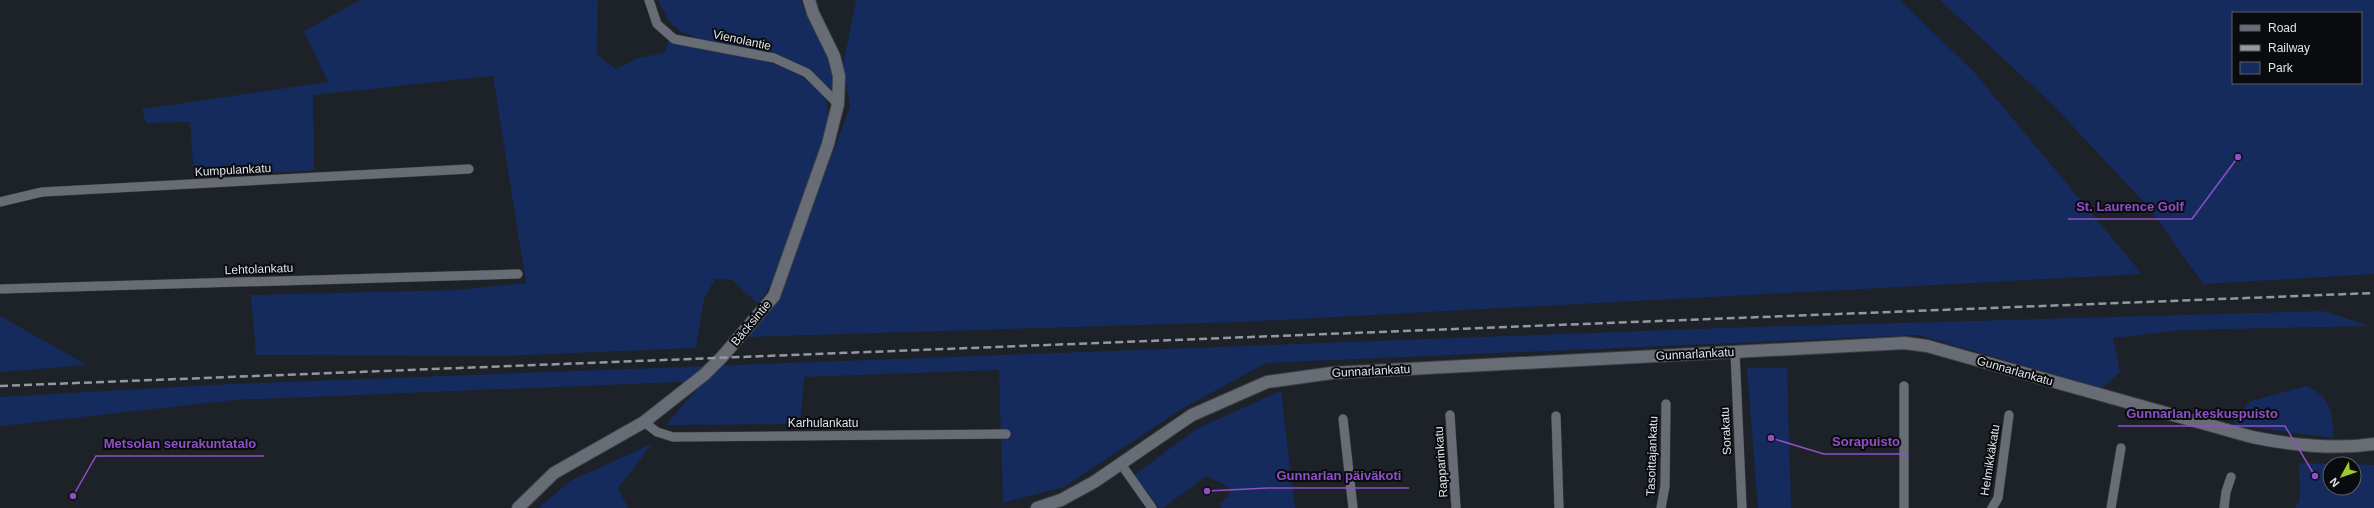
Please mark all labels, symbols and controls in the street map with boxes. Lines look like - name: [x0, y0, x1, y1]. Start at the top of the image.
- legend: [2232, 12, 2362, 84]
- text: Road: [2268, 21, 2297, 35]
- street label: Vienolantie: [712, 27, 773, 53]
- text: Railway: [2268, 41, 2310, 55]
- text: Park: [2268, 61, 2294, 75]
- street label: Kumpulankatu: [194, 161, 272, 179]
- callout: St. Laurence Golf: [2068, 194, 2192, 219]
- text: St. Laurence Golf: [2076, 199, 2184, 214]
- street label: Lehtolankatu: [224, 261, 294, 277]
- street label: Bäcksintie: [728, 297, 774, 348]
- street label: Gunnarlankatu: [1655, 345, 1735, 363]
- street label: Gunnarlankatu: [1975, 353, 2055, 389]
- street label: Gunnarlankatu: [1331, 362, 1411, 380]
- callout: Gunnarlan keskuspuisto: [2118, 401, 2285, 426]
- text: Gunnarlan keskuspuisto: [2126, 406, 2278, 421]
- street label: Sorakatu: [1718, 407, 1734, 455]
- street label: Karhulankatu: [788, 416, 858, 430]
- street label: Tasoittajankatu: [1644, 416, 1660, 496]
- street label: Helmikkäkatu: [1977, 423, 2003, 497]
- street label: Rapparinkatu: [1432, 426, 1450, 498]
- callout: Sorapuisto: [1824, 429, 1907, 454]
- callout: Metsolan seurakuntatalo: [96, 431, 264, 456]
- text: Sorapuisto: [1832, 434, 1900, 449]
- text: Metsolan seurakuntatalo: [104, 436, 256, 451]
- north arrow: [2322, 456, 2362, 496]
- callout: Gunnarlan päiväkoti: [1268, 463, 1409, 488]
- text: Gunnarlan päiväkoti: [1277, 468, 1401, 483]
- text: N: [2327, 475, 2341, 489]

